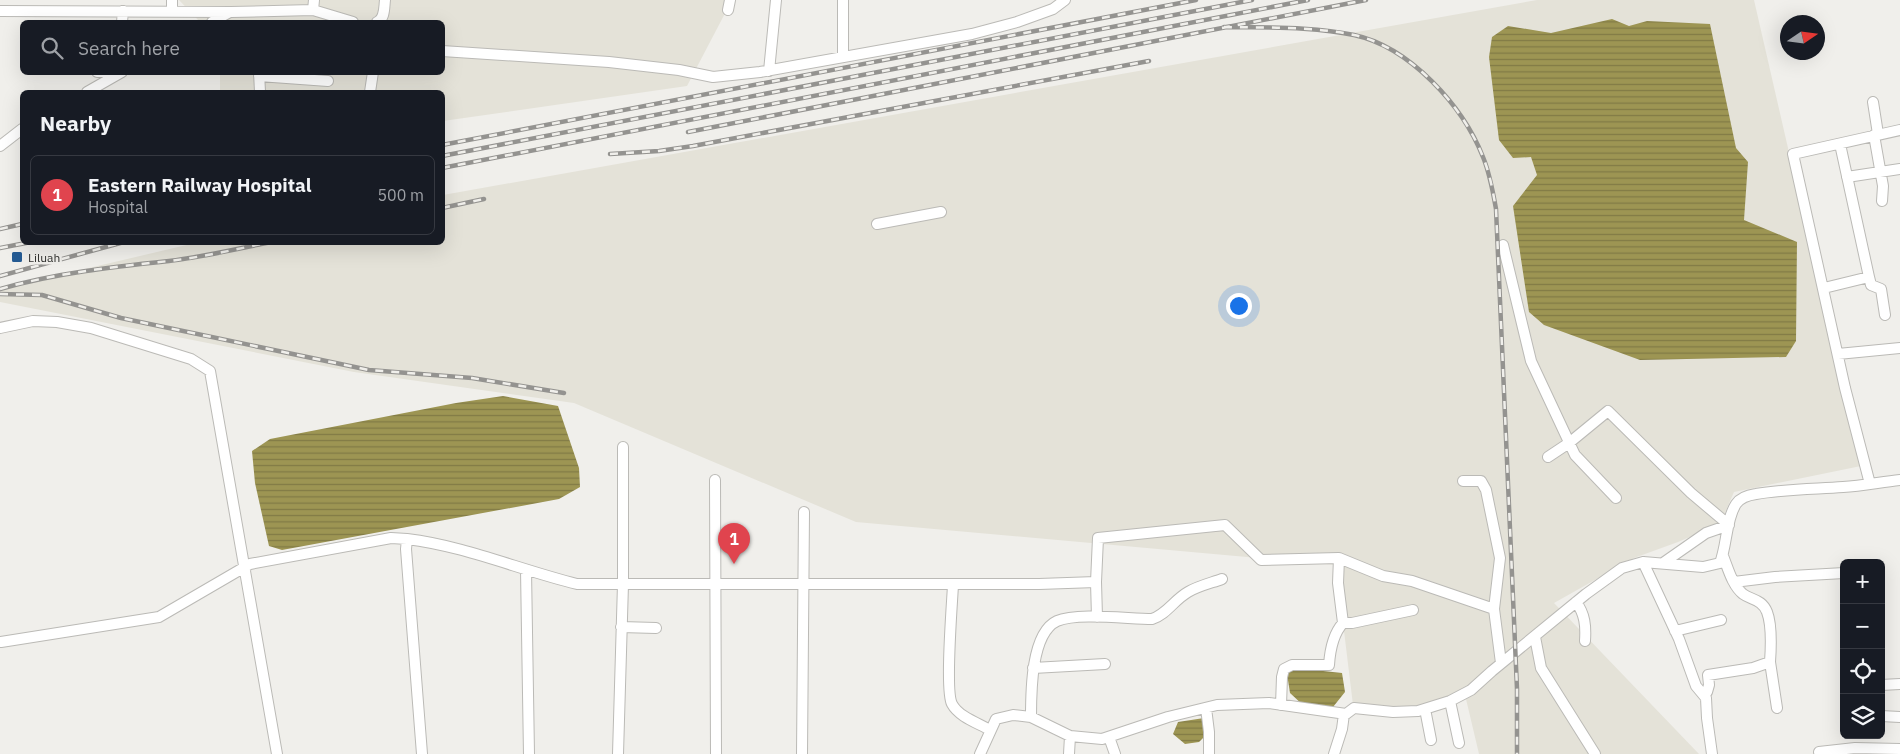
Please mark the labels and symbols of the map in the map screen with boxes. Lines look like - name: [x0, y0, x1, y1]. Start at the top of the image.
- north arrow: [1780, 15, 1825, 60]
- marker: Liluah: [10, 250, 24, 264]
- place label: Liluah: [28, 250, 60, 265]
- your location: [1226, 293, 1252, 319]
- pin: 1: [718, 523, 750, 564]

